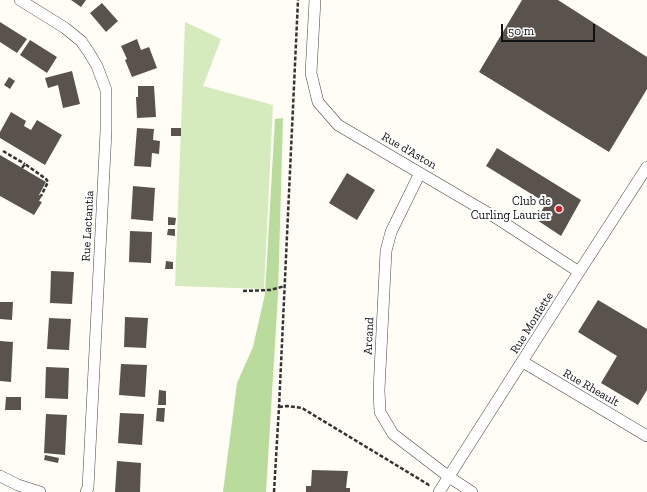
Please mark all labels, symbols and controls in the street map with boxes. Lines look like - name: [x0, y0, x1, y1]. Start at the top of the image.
- scale bar: [503, 16, 597, 42]
- text: 50 m: [508, 24, 534, 38]
- street label: Rue d'Aston: [379, 130, 439, 172]
- street label: Rue Lactantia: [79, 190, 97, 262]
- place label: Club de Curling Laurier: [471, 195, 551, 223]
- marker: Club de Curling Laurier: [554, 204, 564, 214]
- street label: Rue Monfette: [507, 290, 557, 356]
- street label: Arcand: [361, 317, 377, 355]
- street label: Rue Rheault: [560, 366, 622, 410]

